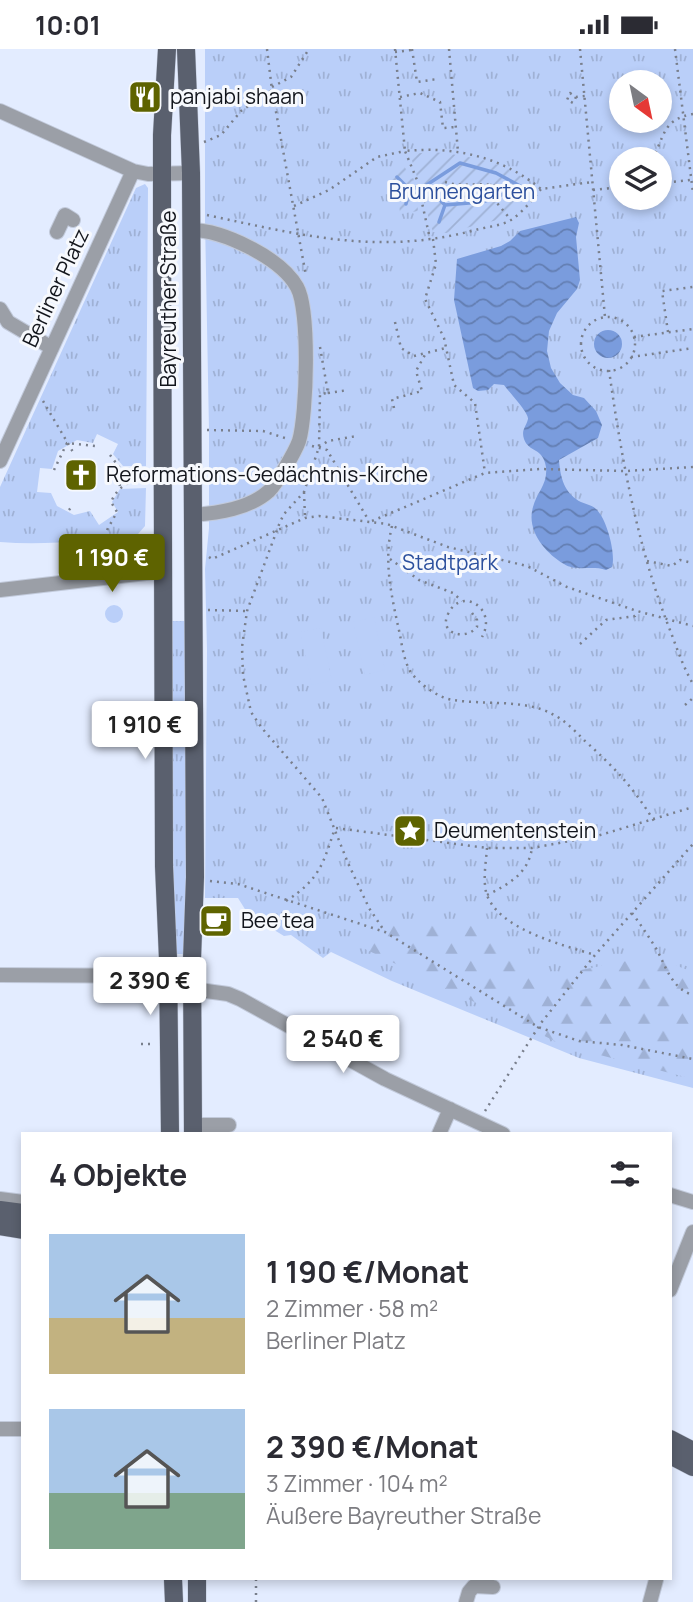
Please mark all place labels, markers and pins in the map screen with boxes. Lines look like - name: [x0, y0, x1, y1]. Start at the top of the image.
- restaurant icon: panjabi shaan: [126, 78, 164, 116]
- place label: panjabi shaan: [170, 82, 304, 110]
- church icon: Reformations-Gedächtnis-Kirche: [62, 456, 100, 494]
- place label: Reformations-Gedächtnis-Kirche: [106, 460, 428, 488]
- pin: 1 190 €: [47, 535, 177, 594]
- pin: 1 910 €: [80, 701, 210, 761]
- place icon: Deumentenstein: [391, 812, 429, 850]
- place label: Deumentenstein: [434, 816, 596, 844]
- cafe icon: Bee tea: [197, 902, 235, 940]
- place label: Bee tea: [241, 906, 314, 934]
- pin: 2 390 €: [85, 957, 215, 1017]
- pin: 2 540 €: [278, 1016, 408, 1075]

